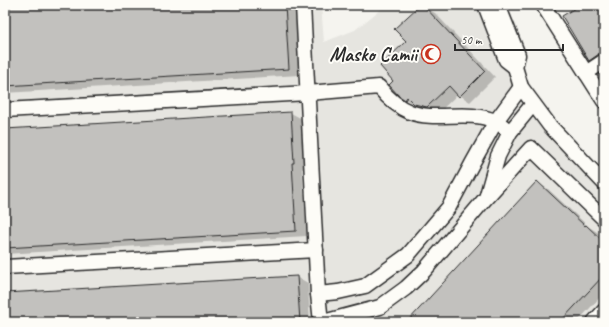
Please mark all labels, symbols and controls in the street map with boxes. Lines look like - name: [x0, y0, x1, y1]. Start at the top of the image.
- scale bar: [455, 26, 563, 52]
- text: 50 m: [461, 32, 483, 48]
- place label: Masko Camii: [330, 42, 420, 67]
- mosque icon: Masko Camii: [420, 43, 442, 65]

